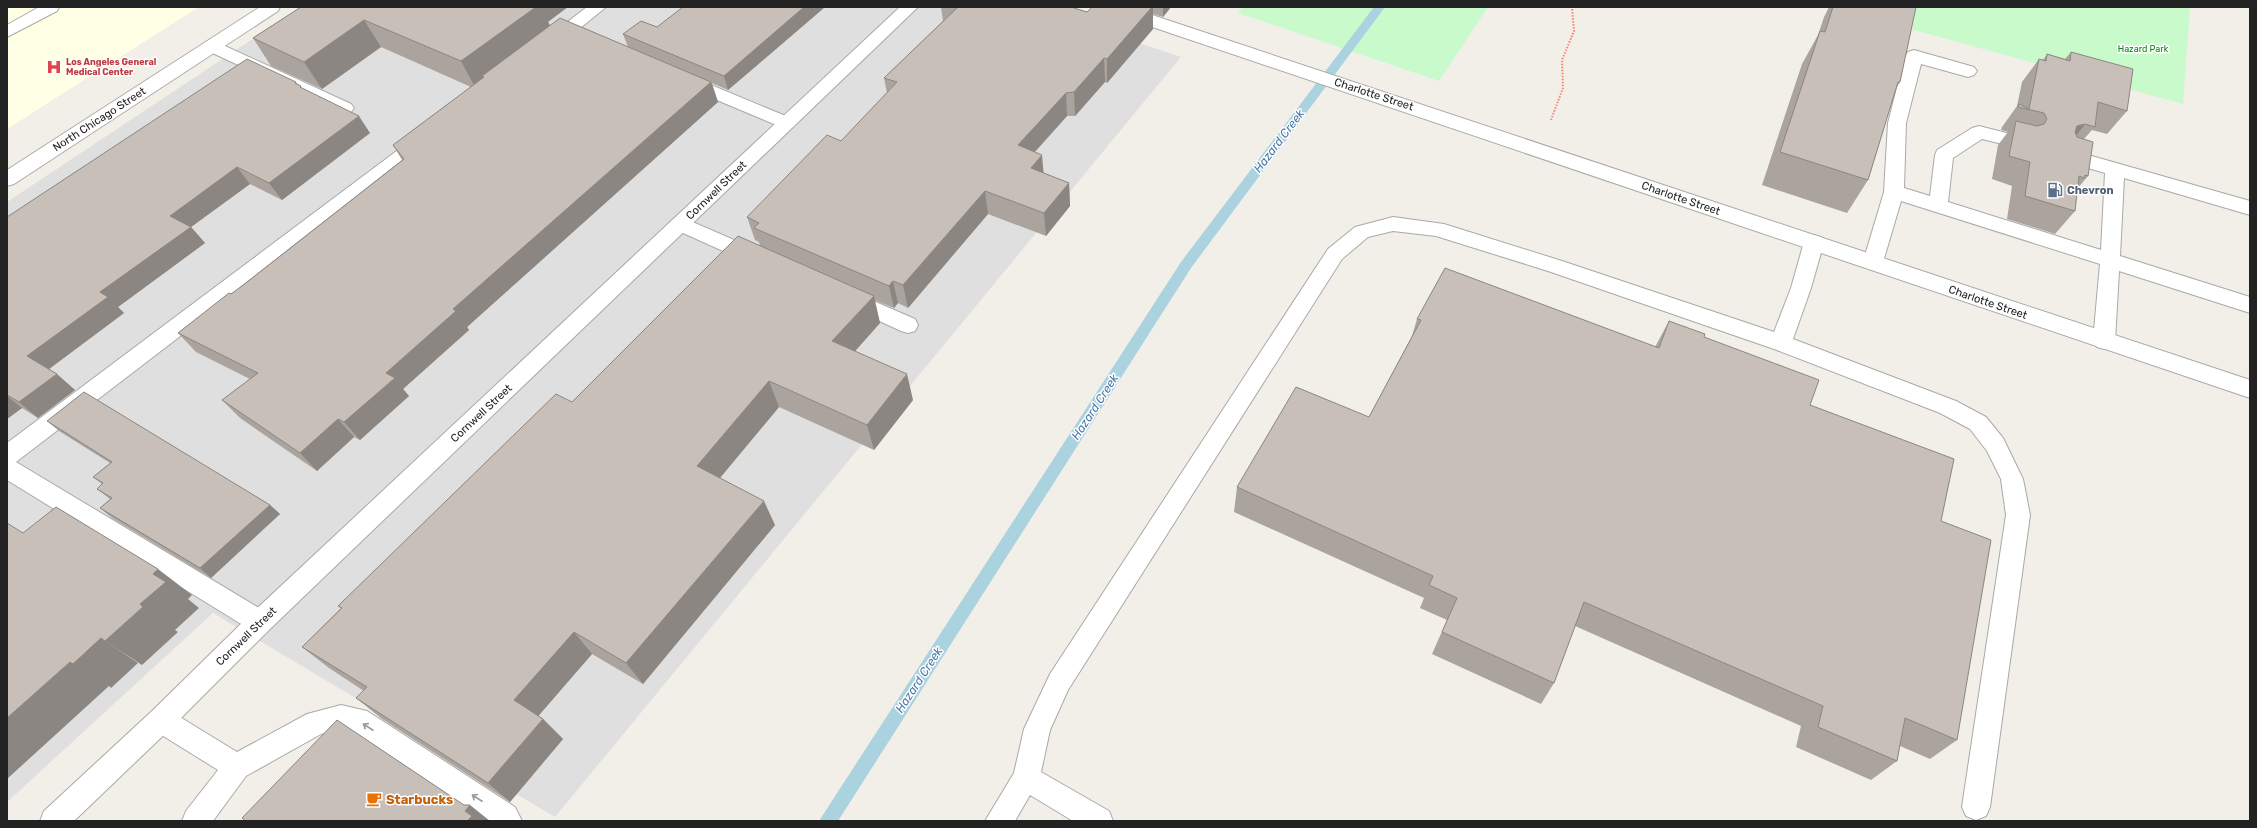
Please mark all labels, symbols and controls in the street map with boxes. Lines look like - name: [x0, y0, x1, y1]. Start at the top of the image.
- park label: Hazard Park: [2118, 44, 2169, 54]
- place label: Los Angeles General Medical Center: [66, 57, 157, 77]
- hospital icon: Los Angeles General Medical Center: [45, 58, 63, 76]
- street label: Charlotte Street: [1333, 76, 1416, 114]
- street label: North Chicago Street: [50, 84, 149, 154]
- water label: Hazard Creek: [1251, 106, 1308, 175]
- street label: Cornwell Street: [683, 158, 750, 223]
- street label: Charlotte Street: [1640, 179, 1723, 218]
- fuel station icon: Chevron: [2046, 181, 2064, 199]
- place label: Chevron: [2067, 184, 2113, 197]
- street label: Charlotte Street: [1947, 283, 2030, 322]
- water label: Hazard Creek: [1069, 371, 1122, 442]
- street label: Cornwell Street: [448, 381, 515, 445]
- street label: Cornwell Street: [213, 604, 280, 669]
- water label: Hazard Creek: [893, 644, 946, 715]
- one-way arrow: [363, 723, 374, 731]
- cafe icon: Starbucks: [365, 790, 383, 808]
- place label: Starbucks: [386, 792, 453, 807]
- one-way arrow: [472, 794, 483, 802]

